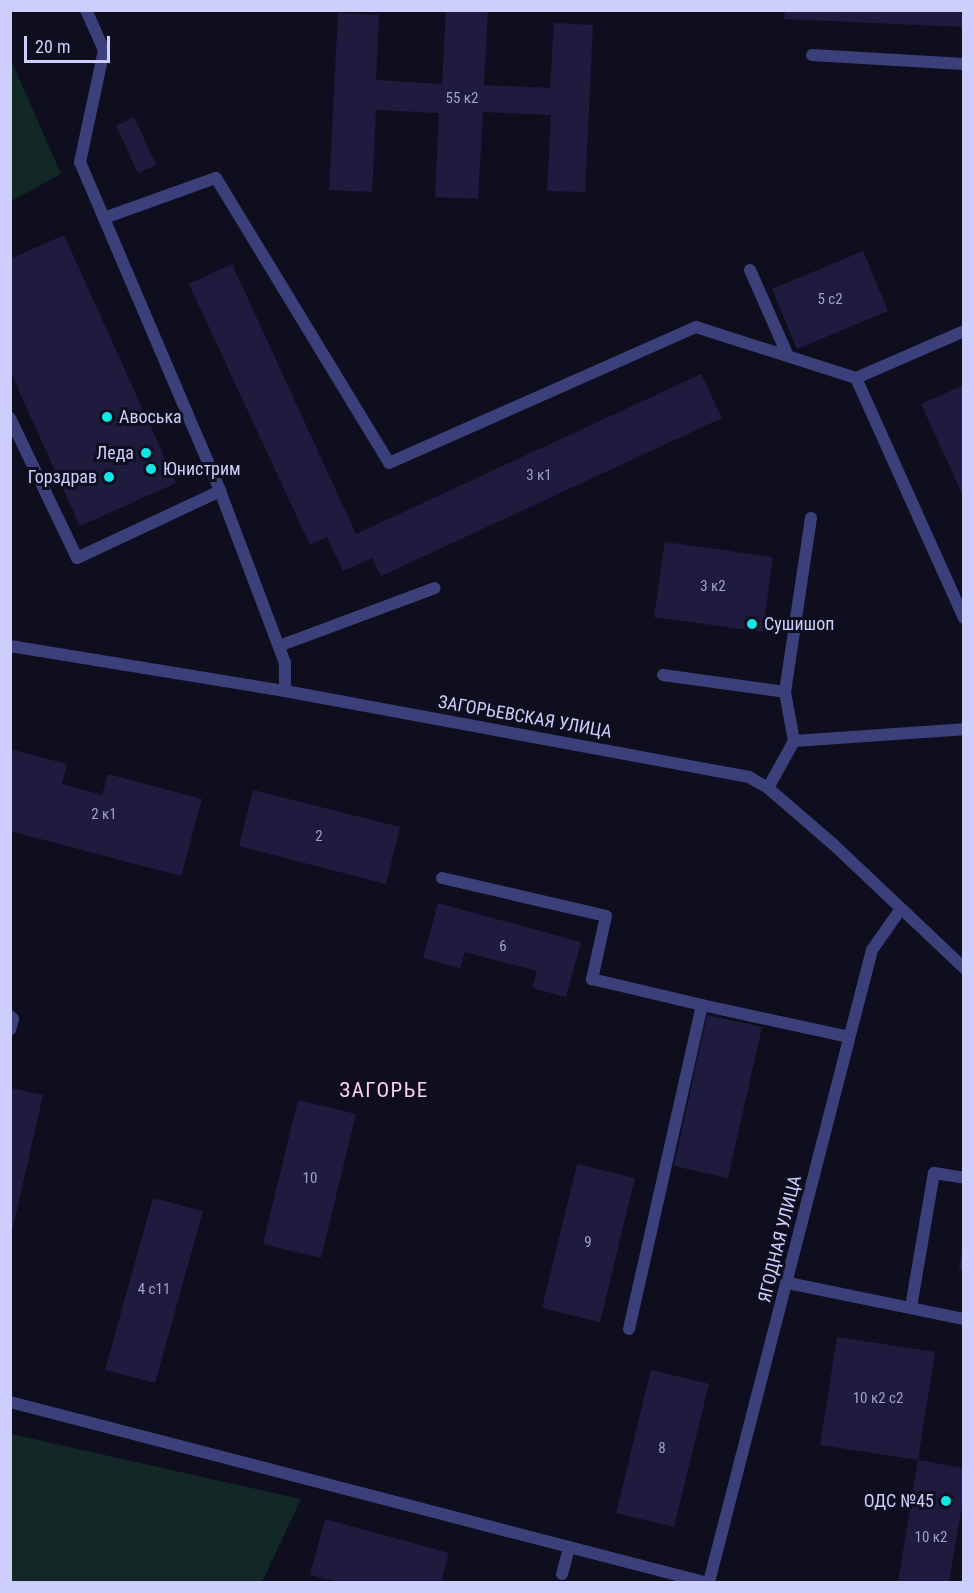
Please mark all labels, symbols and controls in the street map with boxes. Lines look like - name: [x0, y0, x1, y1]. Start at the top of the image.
- scale bar: [27, 24, 112, 62]
- text: 20 m: [35, 36, 70, 57]
- house number: 55 к2: [446, 90, 478, 108]
- house number: 5 с2: [817, 291, 843, 309]
- place label: Авоська: [119, 406, 182, 428]
- marker: Авоська: [100, 410, 114, 424]
- place label: Леда: [96, 442, 134, 464]
- marker: Леда: [139, 446, 153, 460]
- place label: Юнистрим: [163, 458, 241, 480]
- marker: Юнистрим: [144, 462, 158, 476]
- place label: Горздрав: [28, 466, 97, 488]
- house number: 3 к1: [526, 467, 552, 485]
- marker: Горздрав: [102, 470, 116, 484]
- house number: 3 к2: [700, 578, 726, 596]
- place label: Сушишоп: [764, 613, 834, 635]
- marker: Сушишоп: [745, 617, 759, 631]
- street label: ЗАГОРЬЕВСКАЯ УЛИЦА: [436, 691, 614, 743]
- house number: 2 к1: [91, 806, 117, 824]
- house number: 2: [315, 828, 323, 846]
- house number: 6: [499, 938, 507, 956]
- district label: ЗАГОРЬЕ: [339, 1077, 429, 1103]
- house number: 10: [303, 1170, 317, 1188]
- street label: ЯГОДНАЯ УЛИЦА: [754, 1173, 806, 1305]
- house number: 9: [584, 1234, 592, 1252]
- house number: 4 с11: [138, 1281, 170, 1299]
- house number: 10 к2 с2: [853, 1390, 903, 1408]
- house number: 8: [658, 1440, 666, 1458]
- place label: ОДС №45: [864, 1490, 934, 1512]
- marker: ОДС №45: [939, 1494, 953, 1508]
- house number: 10 к2: [915, 1529, 947, 1547]

